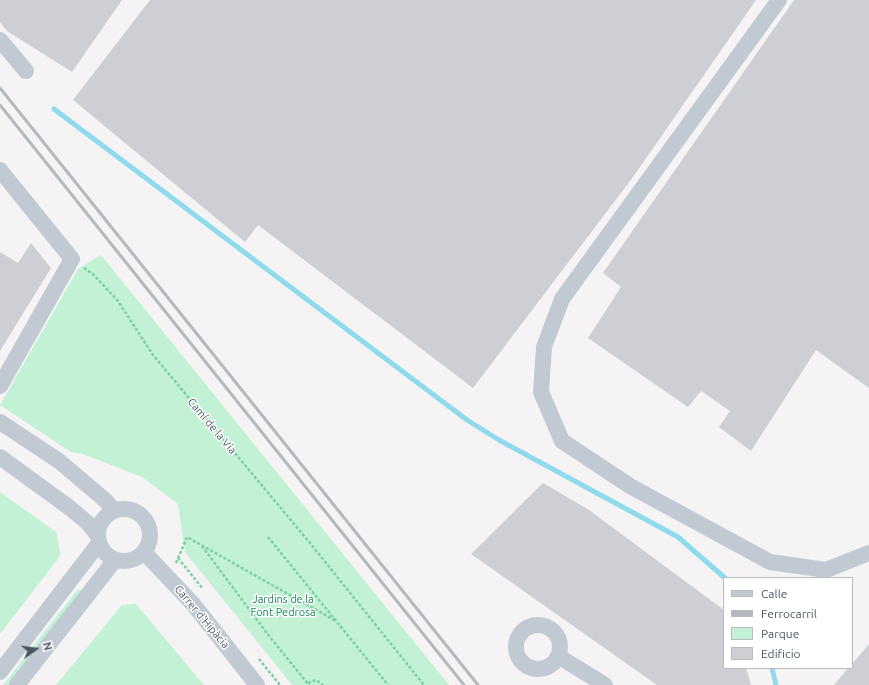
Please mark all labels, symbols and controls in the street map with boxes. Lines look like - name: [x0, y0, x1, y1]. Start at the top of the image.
- street label: Camí de la Via: [185, 395, 239, 457]
- legend: [723, 577, 853, 669]
- street label: Carrer d'Hipàcia: [172, 583, 232, 651]
- text: Calle: [761, 587, 787, 600]
- park label: Jardins de la Font Pedrosa: [250, 592, 316, 618]
- text: Ferrocarril: [761, 607, 817, 620]
- text: Parque: [761, 627, 799, 640]
- north arrow: [16, 629, 56, 669]
- text: N: [41, 641, 54, 652]
- text: Edificio: [761, 647, 801, 660]

